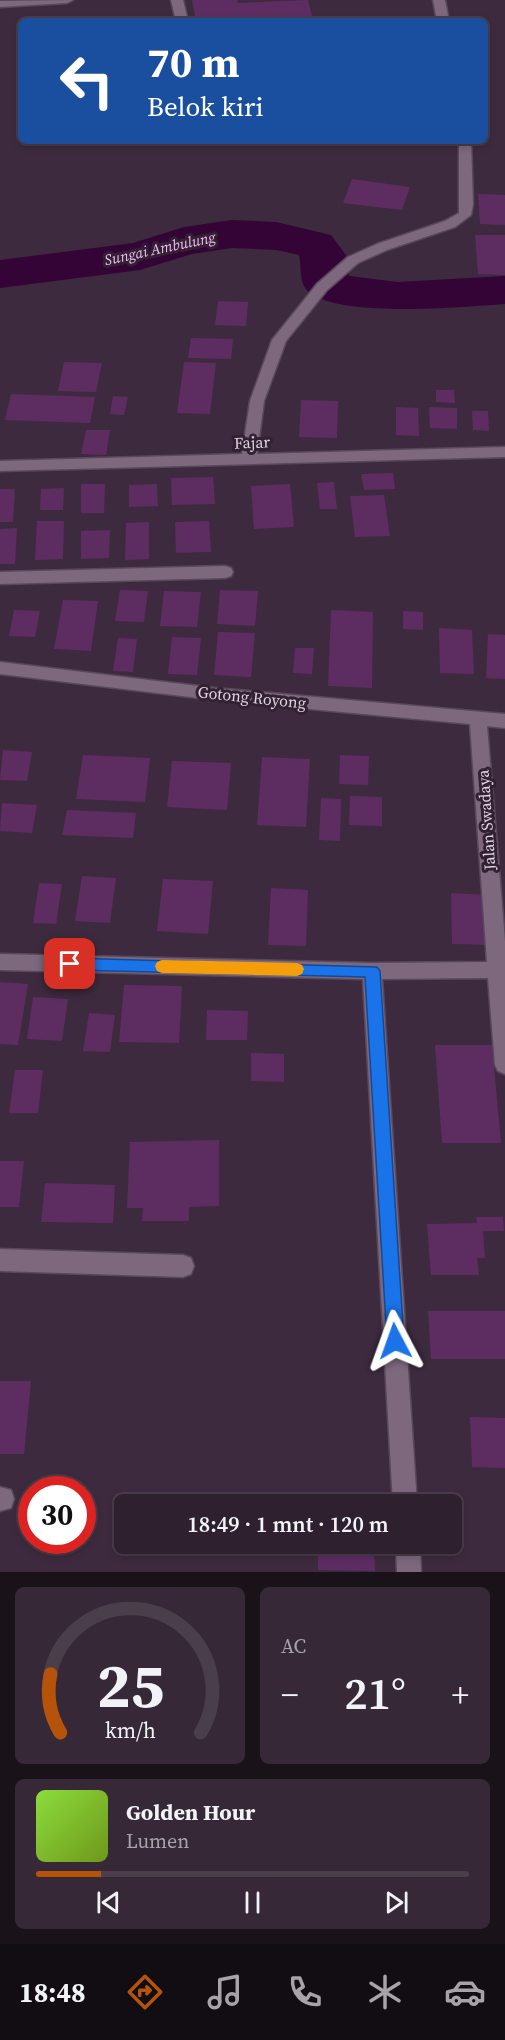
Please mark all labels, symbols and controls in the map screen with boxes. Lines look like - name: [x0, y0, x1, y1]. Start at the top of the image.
- text: 70 m: [147, 33, 240, 91]
- icon: left: [48, 42, 126, 120]
- text: Belok kiri: [147, 88, 263, 125]
- water label: Sungai Ambulung: [102, 226, 218, 270]
- street label: Fajar: [234, 430, 271, 454]
- street label: Gotong Royong: [197, 680, 307, 714]
- street label: Jalan Swadaya: [471, 768, 501, 872]
- pin: [44, 938, 95, 989]
- icon: arrive: [53, 947, 86, 980]
- position arrow: [363, 1309, 427, 1373]
- speed limit sign: 30: [18, 1476, 96, 1554]
- text: 18:49 · 1 mnt · 120 m: [187, 1509, 389, 1539]
- text: AC: [281, 1632, 306, 1660]
- text: 25: [96, 1642, 164, 1728]
- text: 21°: [344, 1662, 406, 1724]
- text: −: [281, 1672, 299, 1717]
- text: +: [452, 1672, 469, 1717]
- text: km/h: [104, 1716, 156, 1745]
- text: Golden Hour: [126, 1797, 255, 1827]
- text: Lumen: [126, 1827, 189, 1855]
- icon: previous: [92, 1886, 125, 1919]
- icon: pause: [236, 1886, 269, 1919]
- icon: next: [380, 1886, 413, 1919]
- icon: directions: [124, 1971, 166, 2013]
- icon: music: [204, 1971, 246, 2013]
- icon: phone: [284, 1971, 326, 2013]
- icon: climate: [364, 1971, 406, 2013]
- icon: car: [444, 1971, 486, 2013]
- text: 18:48: [19, 1974, 86, 2011]

